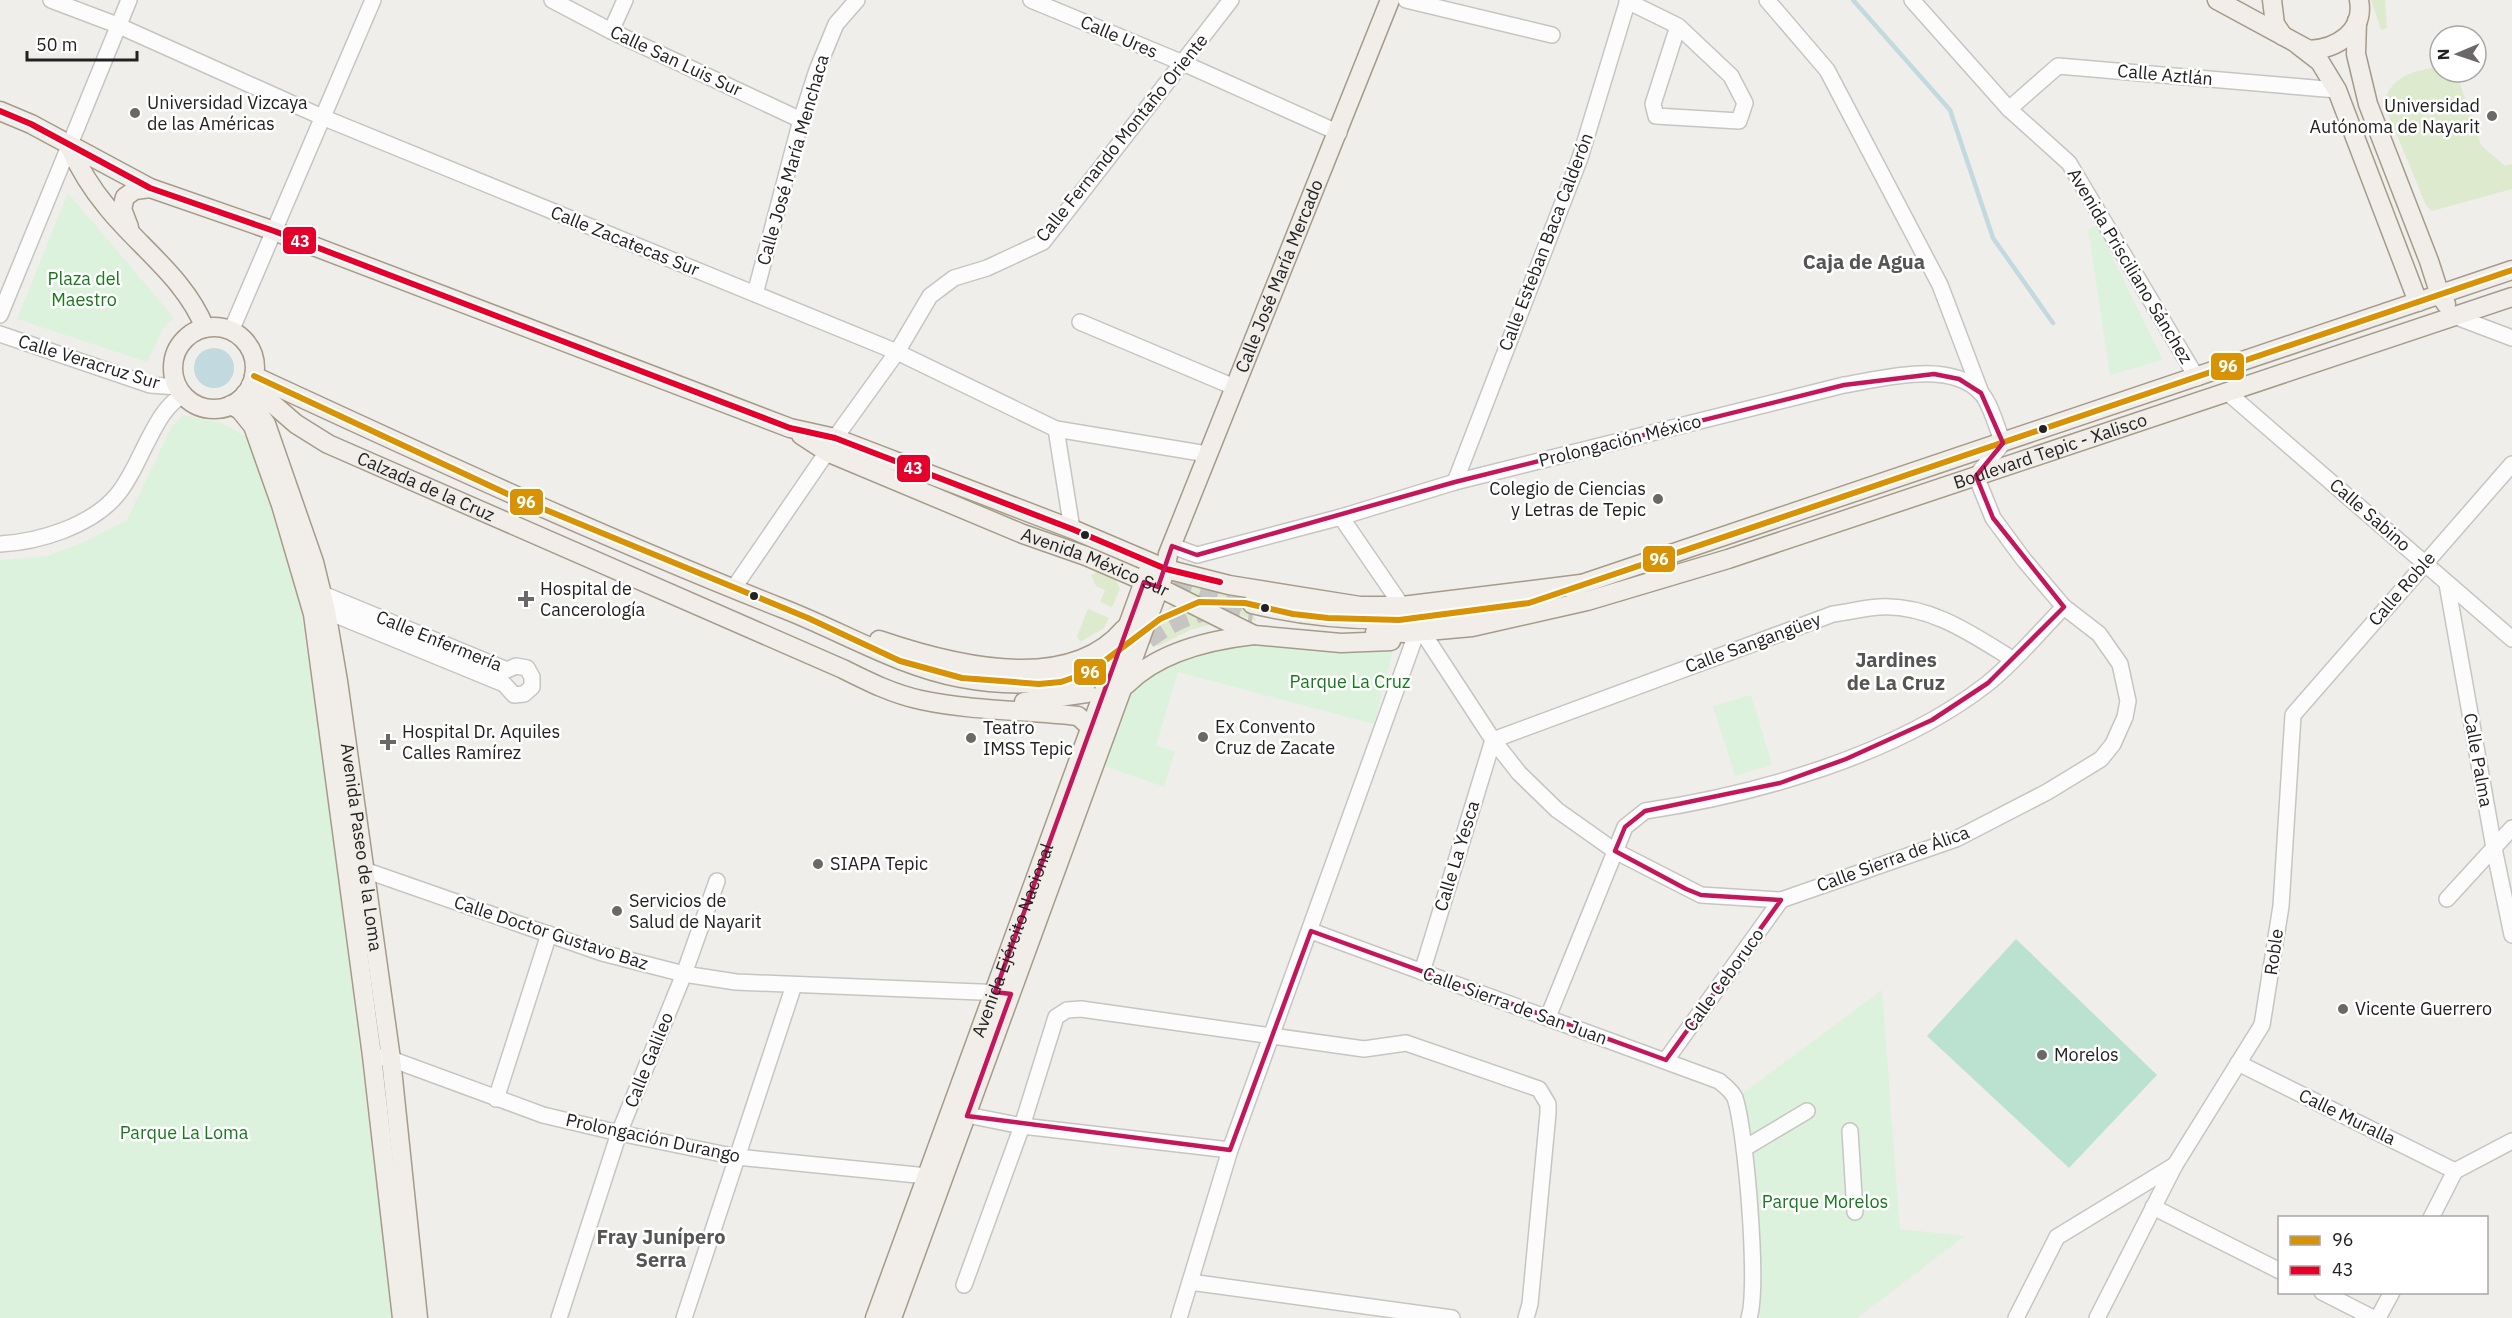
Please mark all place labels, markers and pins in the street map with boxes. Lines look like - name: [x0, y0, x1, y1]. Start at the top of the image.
- place label: Universidad Vizcaya de las Américas: [147, 91, 308, 135]
- place label: Universidad Autónoma de Nayarit: [2309, 94, 2480, 138]
- marker: Universidad Vizcaya de las Américas: [128, 106, 142, 120]
- marker: Universidad Autónoma de Nayarit: [2485, 109, 2499, 123]
- unlabelled marker: [2037, 423, 2049, 435]
- place label: Colegio de Ciencias y Letras de Tepic: [1489, 477, 1646, 521]
- marker: Colegio de Ciencias y Letras de Tepic: [1651, 492, 1665, 506]
- unlabelled marker: [1079, 529, 1091, 541]
- place label: Hospital de Cancerología: [540, 577, 645, 621]
- marker: Hospital de Cancerología: [517, 590, 535, 608]
- unlabelled marker: [748, 590, 760, 602]
- unlabelled marker: [1259, 602, 1271, 614]
- place label: Ex Convento Cruz de Zacate: [1215, 715, 1335, 759]
- place label: Teatro IMSS Tepic: [983, 716, 1073, 760]
- place label: Hospital Dr. Aquiles Calles Ramírez: [402, 720, 560, 764]
- marker: Ex Convento Cruz de Zacate: [1196, 730, 1210, 744]
- marker: Teatro IMSS Tepic: [964, 731, 978, 745]
- marker: Hospital Dr. Aquiles Calles Ramírez: [379, 733, 397, 751]
- place label: SIAPA Tepic: [830, 852, 928, 875]
- marker: SIAPA Tepic: [811, 857, 825, 871]
- place label: Servicios de Salud de Nayarit: [629, 889, 761, 933]
- marker: Servicios de Salud de Nayarit: [610, 904, 624, 918]
- place label: Vicente Guerrero: [2355, 997, 2492, 1020]
- marker: Vicente Guerrero: [2336, 1002, 2350, 1016]
- place label: Morelos: [2054, 1043, 2119, 1066]
- marker: Morelos: [2035, 1048, 2049, 1062]

